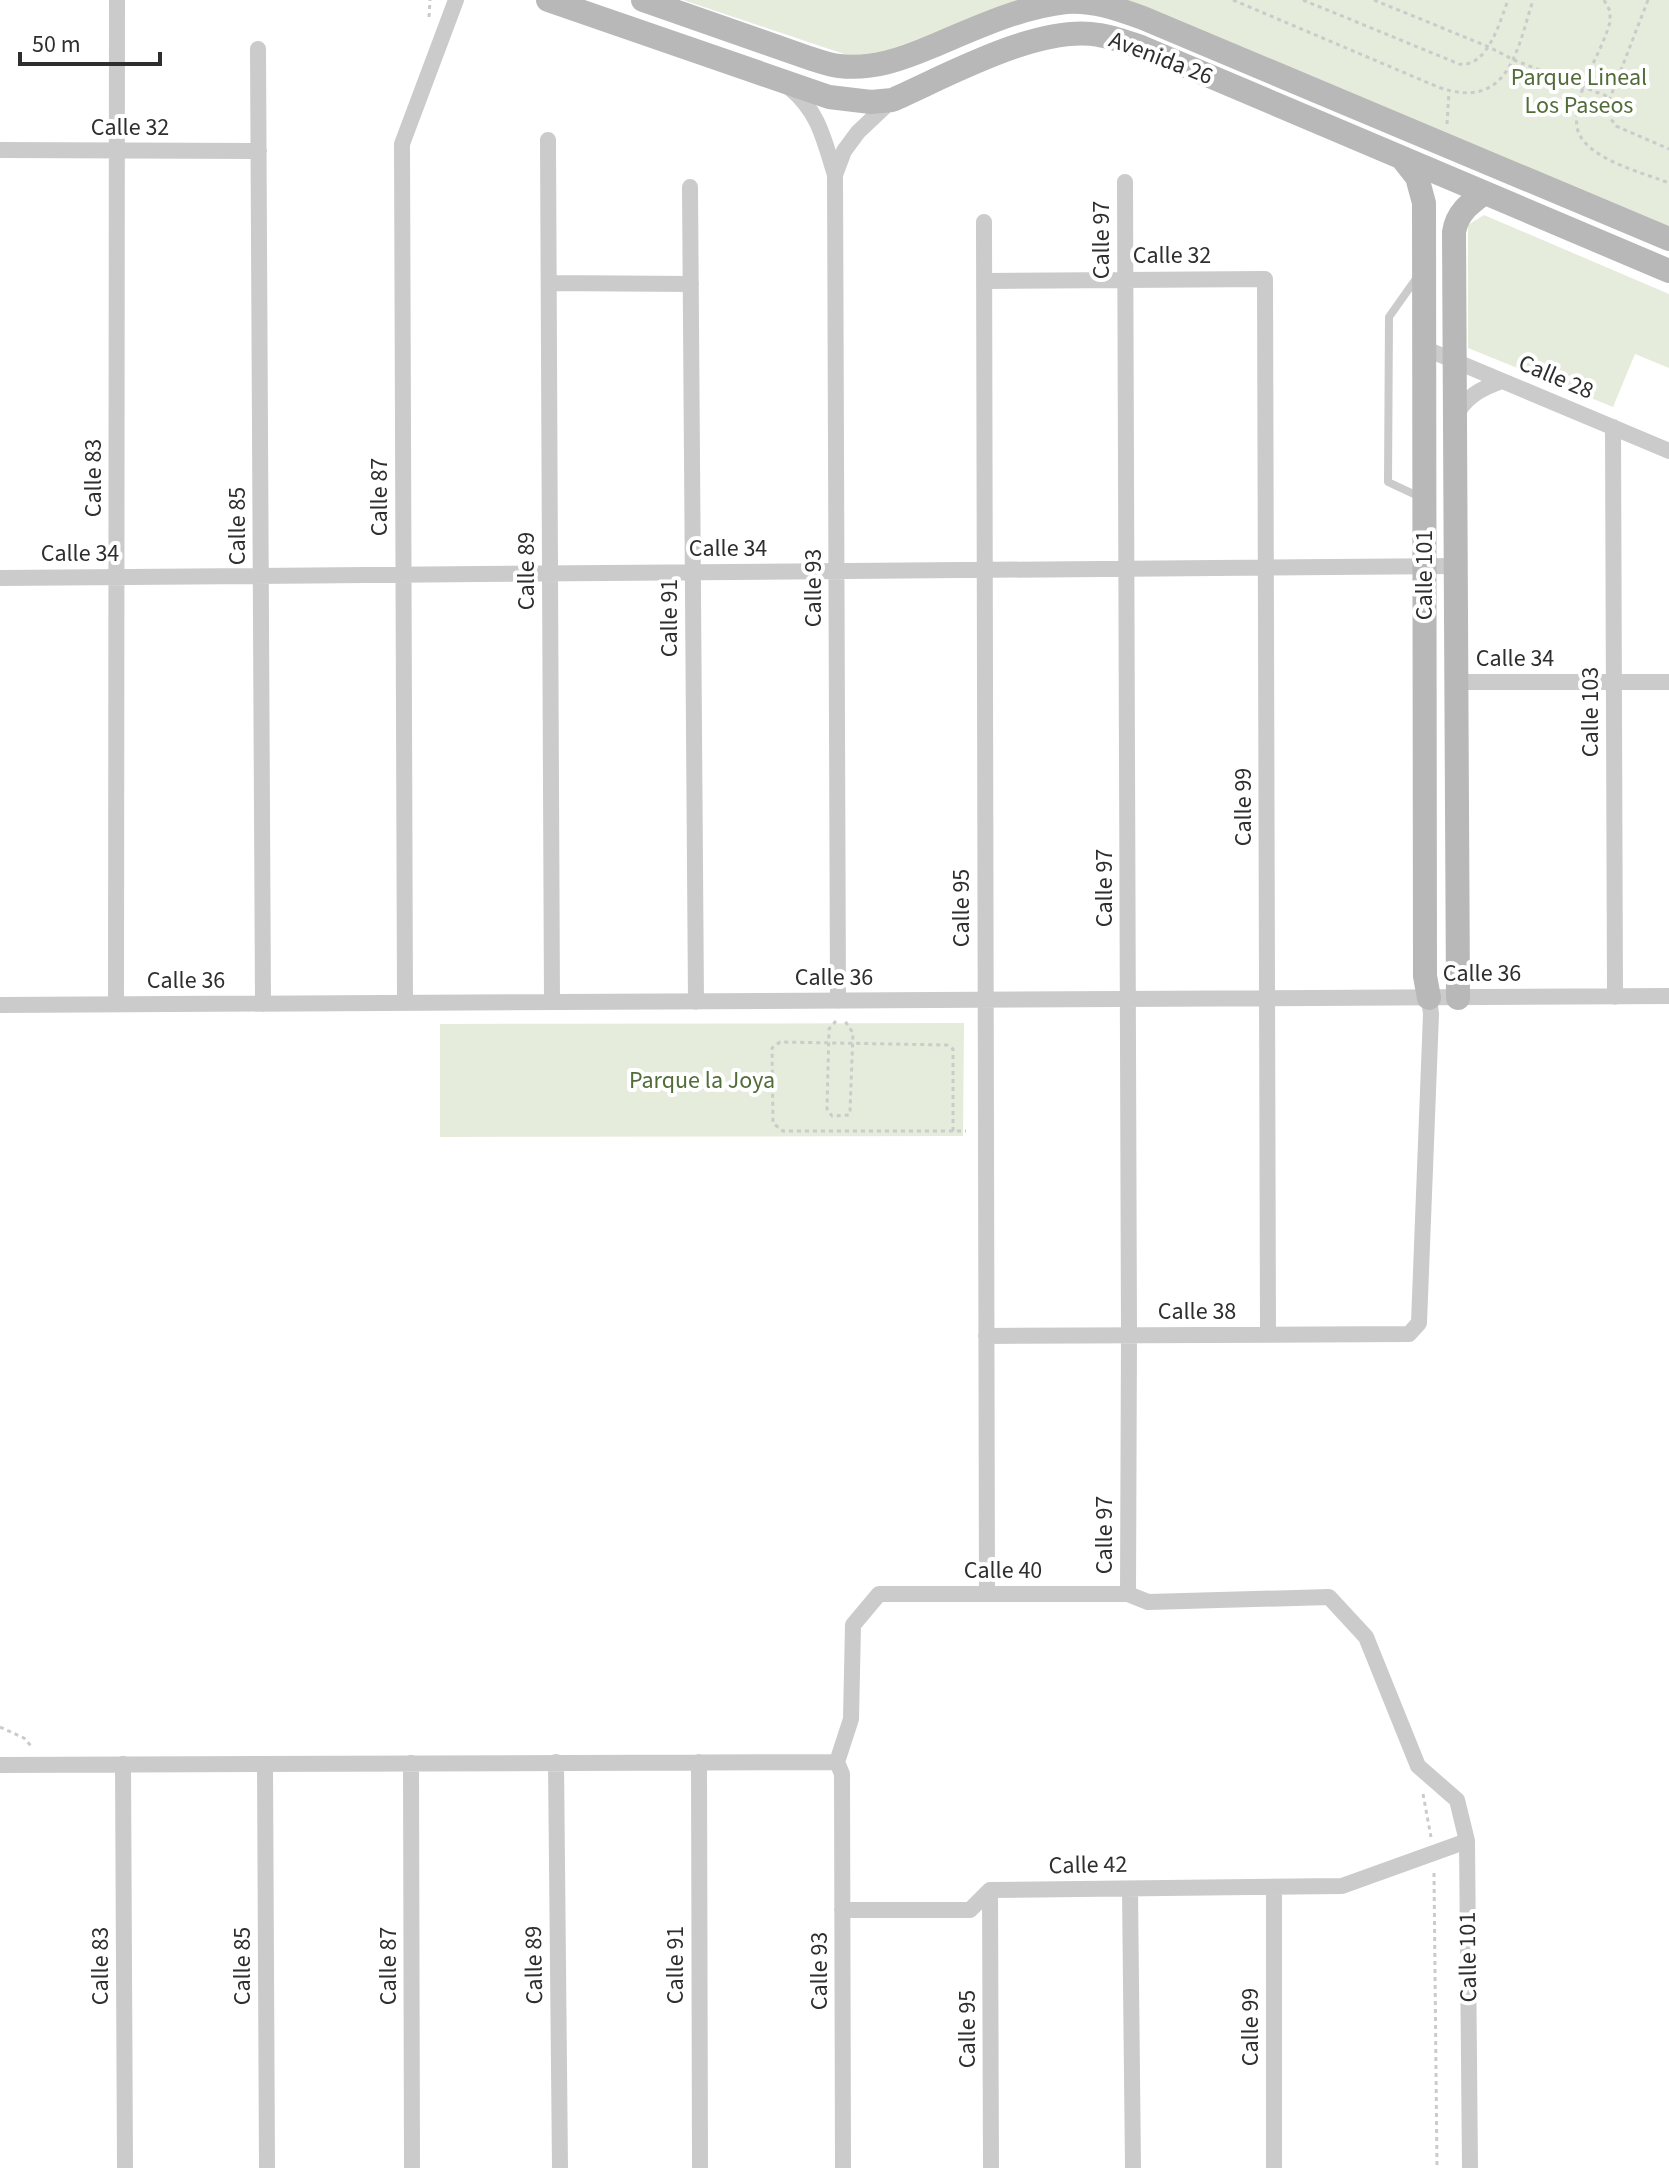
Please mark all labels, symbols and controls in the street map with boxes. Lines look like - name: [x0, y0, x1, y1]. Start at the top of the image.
- scale bar: [20, 16, 160, 66]
- street label: Avenida 26: [1104, 22, 1218, 94]
- text: 50 m: [32, 27, 81, 62]
- park label: Parque Lineal Los Paseos: [1511, 60, 1647, 123]
- street label: Calle 32: [91, 110, 169, 145]
- street label: Calle 97: [1084, 201, 1119, 279]
- street label: Calle 32: [1133, 238, 1211, 273]
- street label: Calle 28: [1513, 346, 1599, 408]
- street label: Calle 83: [76, 439, 111, 517]
- street label: Calle 87: [362, 458, 397, 536]
- street label: Calle 85: [220, 487, 255, 565]
- street label: Calle 101: [1407, 530, 1442, 620]
- street label: Calle 34: [689, 531, 767, 566]
- street label: Calle 89: [509, 532, 544, 610]
- street label: Calle 34: [41, 536, 119, 571]
- street label: Calle 93: [796, 549, 831, 627]
- street label: Calle 91: [652, 579, 687, 657]
- street label: Calle 34: [1476, 641, 1554, 676]
- street label: Calle 103: [1573, 667, 1608, 757]
- street label: Calle 99: [1226, 768, 1261, 846]
- street label: Calle 97: [1087, 849, 1122, 927]
- street label: Calle 95: [944, 869, 979, 947]
- street label: Calle 36: [1443, 956, 1521, 991]
- street label: Calle 36: [795, 960, 873, 995]
- street label: Calle 36: [147, 963, 225, 998]
- park label: Parque la Joya: [629, 1063, 775, 1098]
- street label: Calle 38: [1158, 1294, 1236, 1329]
- street label: Calle 97: [1087, 1496, 1122, 1574]
- street label: Calle 40: [964, 1553, 1042, 1588]
- street label: Calle 42: [1048, 1847, 1128, 1883]
- street label: Calle 101: [1450, 1911, 1486, 2003]
- street label: Calle 89: [516, 1925, 552, 2005]
- street label: Calle 91: [658, 1926, 693, 2004]
- street label: Calle 83: [83, 1927, 118, 2005]
- street label: Calle 85: [225, 1927, 260, 2005]
- street label: Calle 87: [371, 1927, 406, 2005]
- street label: Calle 93: [802, 1932, 837, 2010]
- street label: Calle 99: [1233, 1988, 1268, 2066]
- street label: Calle 95: [950, 1990, 985, 2068]

